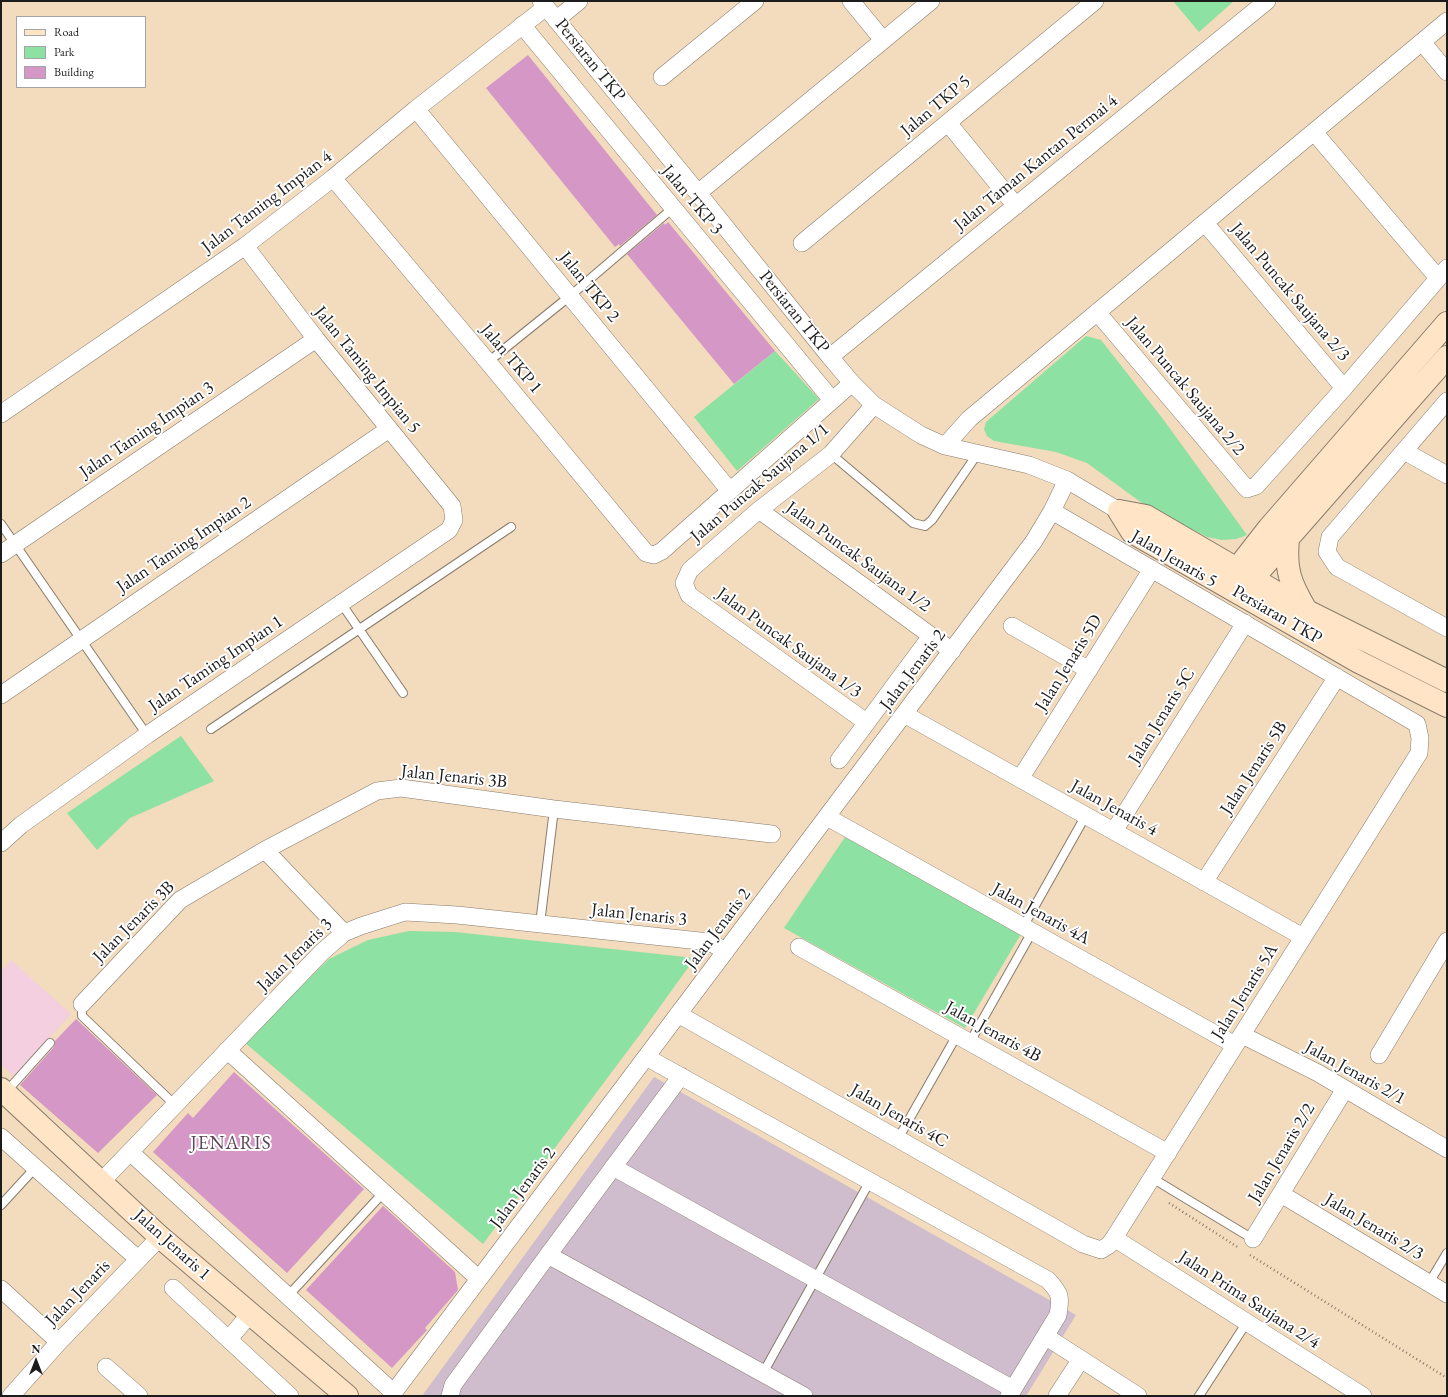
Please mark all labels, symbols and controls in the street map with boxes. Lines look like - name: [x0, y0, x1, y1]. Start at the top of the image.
- street label: Persiaran TKP: [550, 14, 630, 106]
- legend: [16, 16, 146, 88]
- text: Road: [54, 24, 79, 40]
- text: Park: [54, 44, 74, 60]
- text: Building: [54, 64, 94, 80]
- street label: Jalan TKP 5: [897, 71, 975, 141]
- street label: Jalan Taman Kantan Permai 4: [950, 90, 1122, 236]
- street label: Jalan Taming Impian 4: [198, 146, 336, 258]
- street label: Jalan TKP 3: [657, 161, 727, 239]
- street label: Jalan Puncak Saujana 2/3: [1226, 218, 1354, 366]
- street label: Jalan TKP 2: [554, 247, 624, 327]
- street label: Persiaran TKP: [754, 266, 834, 358]
- street label: Jalan Taming Impian 5: [309, 302, 425, 438]
- street label: Jalan Puncak Saujana 2/2: [1121, 312, 1249, 460]
- street label: Jalan TKP 1: [476, 320, 546, 398]
- street label: Jalan Taming Impian 3: [76, 377, 218, 483]
- street label: Jalan Puncak Saujana 1/1: [686, 419, 834, 547]
- street label: Jalan Taming Impian 2: [113, 492, 255, 598]
- street label: Jalan Puncak Saujana 1/2: [781, 497, 935, 617]
- street label: Jalan Jenaris 5: [1127, 526, 1221, 592]
- street label: Persiaran TKP: [1228, 581, 1326, 649]
- street label: Jalan Puncak Saujana 1/3: [712, 583, 866, 703]
- street label: Jalan Taming Impian 1: [145, 611, 287, 717]
- street label: Jalan Jenaris 5D: [1031, 611, 1107, 715]
- street label: Jalan Jenaris 2: [875, 625, 951, 715]
- street label: Jalan Jenaris 5C: [1124, 664, 1200, 768]
- street label: Jalan Jenaris 5B: [1216, 717, 1292, 819]
- street label: Jalan Jenaris 3B: [400, 761, 508, 793]
- street label: Jalan Jenaris 4: [1067, 775, 1161, 841]
- street label: Jalan Jenaris 3B: [89, 877, 179, 967]
- street label: Jalan Jenaris 4A: [988, 878, 1094, 950]
- street label: Jalan Jenaris 2: [680, 884, 756, 974]
- street label: Jalan Jenaris 3: [590, 899, 688, 931]
- street label: Jalan Jenaris 3: [253, 914, 337, 996]
- street label: Jalan Jenaris 5A: [1207, 940, 1283, 1044]
- street label: Jalan Jenaris 4B: [941, 997, 1045, 1067]
- street label: Jalan Jenaris 2/1: [1301, 1036, 1409, 1110]
- street label: Jalan Jenaris 4C: [846, 1079, 952, 1153]
- street label: Jalan Jenaris 2/2: [1244, 1099, 1320, 1207]
- district label: JENARIS: [190, 1133, 272, 1155]
- street label: Jalan Jenaris 2: [485, 1143, 561, 1233]
- street label: Jalan Jenaris 2/3: [1320, 1189, 1428, 1265]
- street label: Jalan Jenaris 1: [129, 1205, 215, 1285]
- street label: Jalan Prima Saujana 2/4: [1174, 1246, 1324, 1354]
- street label: Jalan Jenaris: [41, 1255, 115, 1331]
- north arrow: [16, 1341, 56, 1381]
- text: N: [32, 1342, 40, 1356]

